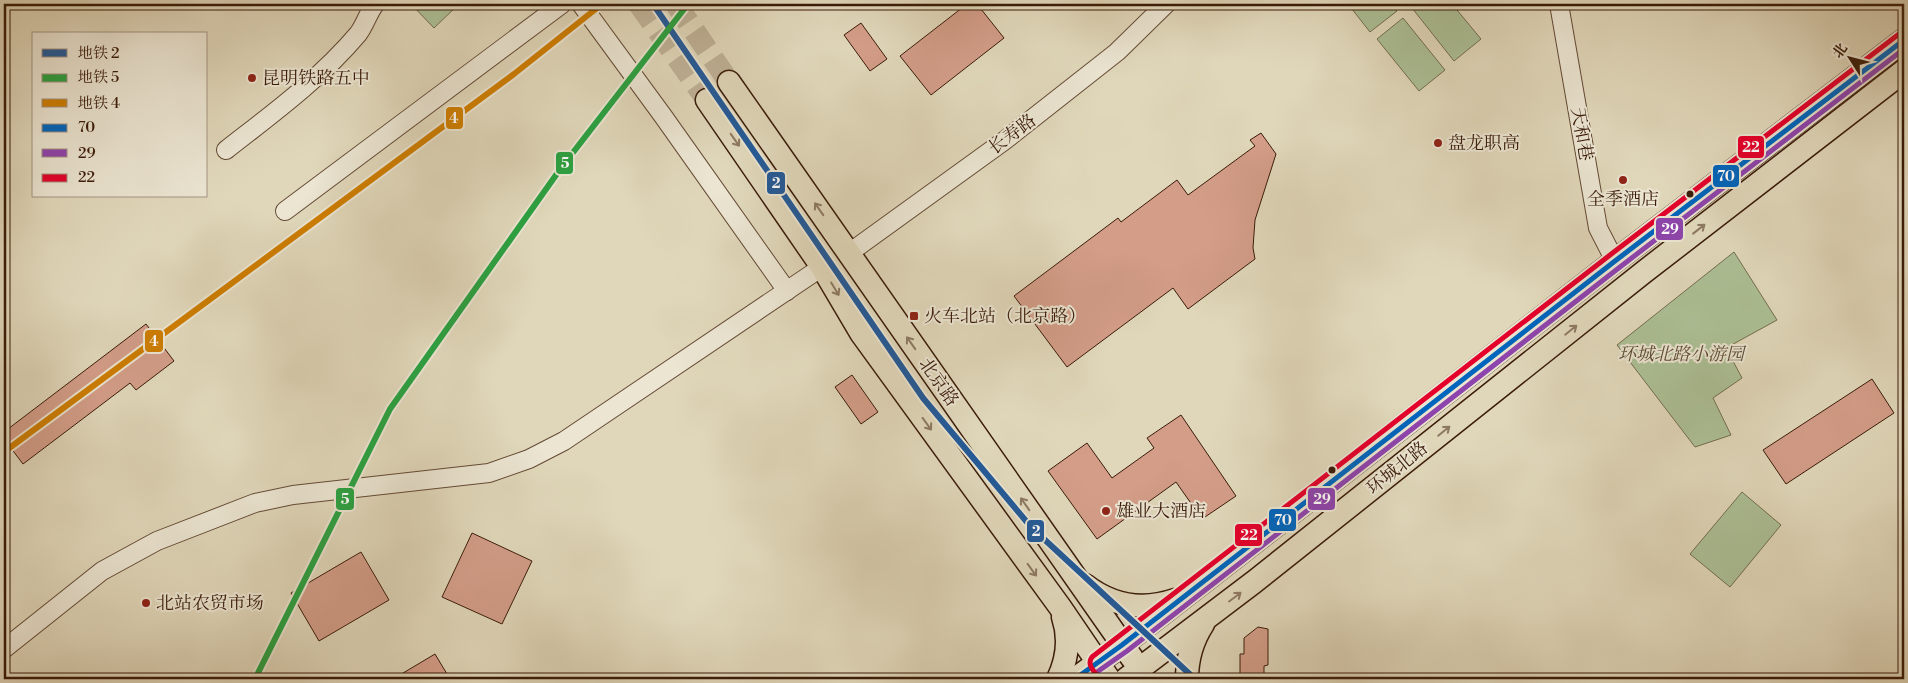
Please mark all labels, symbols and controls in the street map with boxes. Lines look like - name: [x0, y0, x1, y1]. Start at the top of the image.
- legend: [32, 32, 208, 198]
- north arrow: [1826, 32, 1876, 82]
- text: 北: [1829, 40, 1852, 62]
- text: 地铁 2: [78, 44, 120, 63]
- place label: 昆明铁路五中: [262, 67, 370, 90]
- text: 地铁 5: [78, 68, 119, 87]
- marker: 昆明铁路五中: [246, 72, 258, 84]
- text: 地铁 4: [78, 94, 120, 113]
- line badge: 4: [445, 106, 464, 130]
- street label: 天和巷: [1565, 106, 1598, 163]
- street label: 长寿路: [984, 109, 1041, 160]
- text: 4: [449, 110, 459, 128]
- text: 70: [78, 118, 95, 137]
- place label: 盘龙职高: [1448, 132, 1520, 155]
- one-way arrow: [730, 133, 740, 147]
- line badge: 22: [1737, 135, 1765, 159]
- marker: 盘龙职高: [1432, 137, 1444, 149]
- text: 22: [1742, 139, 1760, 157]
- text: 29: [78, 144, 96, 163]
- line badge: 5: [555, 151, 574, 175]
- text: 5: [561, 155, 570, 173]
- line badge: 70: [1712, 164, 1740, 188]
- text: 22: [78, 168, 95, 187]
- text: 70: [1717, 168, 1735, 186]
- line badge: 2: [766, 171, 786, 195]
- marker: 全季酒店: [1617, 174, 1629, 186]
- text: 2: [772, 175, 781, 193]
- place label: 全季酒店: [1587, 188, 1659, 211]
- unlabelled marker: [1685, 189, 1695, 199]
- one-way arrow: [814, 202, 824, 216]
- line badge: 29: [1655, 217, 1684, 241]
- text: 29: [1661, 221, 1679, 239]
- one-way arrow: [1692, 224, 1705, 235]
- one-way arrow: [831, 282, 841, 296]
- place label: 火车北站（北京路）: [924, 305, 1086, 328]
- marker: 火车北站（北京路）: [908, 310, 920, 322]
- one-way arrow: [1565, 324, 1578, 335]
- line badge: 4: [144, 329, 164, 353]
- text: 4: [149, 333, 159, 351]
- one-way arrow: [906, 336, 916, 350]
- park label: 环城北路小游园: [1618, 343, 1747, 366]
- street label: 北京路: [914, 354, 963, 411]
- one-way arrow: [922, 417, 932, 431]
- one-way arrow: [1437, 426, 1451, 436]
- street label: 环城北路: [1362, 437, 1433, 500]
- unlabelled marker: [1327, 465, 1337, 475]
- line badge: 5: [335, 487, 355, 511]
- line badge: 29: [1307, 487, 1336, 511]
- text: 5: [341, 491, 350, 509]
- text: 29: [1313, 491, 1331, 509]
- one-way arrow: [1020, 497, 1030, 511]
- place label: 雄业大酒店: [1116, 500, 1206, 523]
- marker: 雄业大酒店: [1100, 505, 1112, 517]
- line badge: 70: [1268, 508, 1297, 532]
- text: 70: [1274, 512, 1292, 530]
- line badge: 2: [1026, 519, 1045, 543]
- text: 2: [1032, 523, 1041, 541]
- line badge: 22: [1234, 523, 1263, 547]
- text: 22: [1240, 527, 1258, 545]
- one-way arrow: [1027, 563, 1037, 577]
- place label: 北站农贸市场: [156, 592, 264, 615]
- one-way arrow: [1228, 592, 1242, 602]
- marker: 北站农贸市场: [140, 597, 152, 609]

